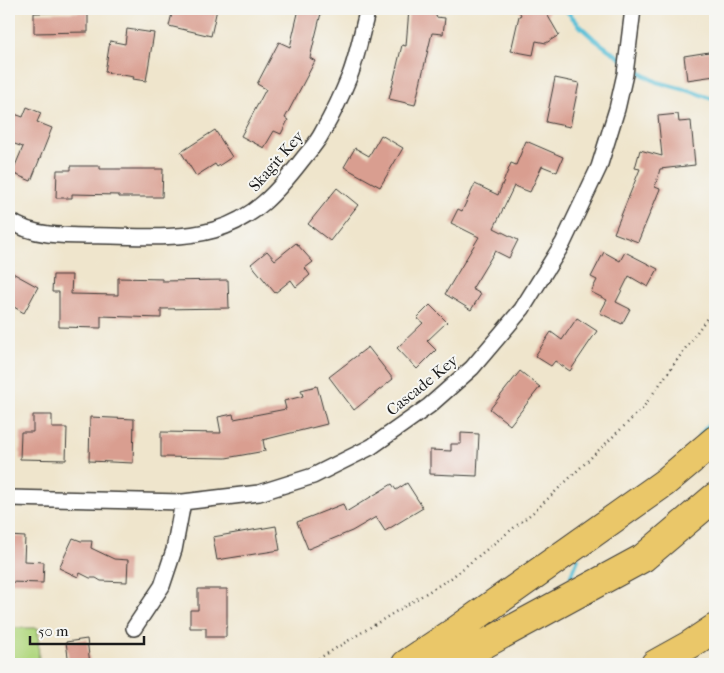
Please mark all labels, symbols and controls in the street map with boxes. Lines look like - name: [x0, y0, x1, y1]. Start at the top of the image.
- street label: Skagit Key: [245, 127, 308, 195]
- street label: Cascade Key: [383, 350, 462, 419]
- scale bar: [30, 613, 144, 645]
- text: 50 m: [38, 622, 69, 640]

